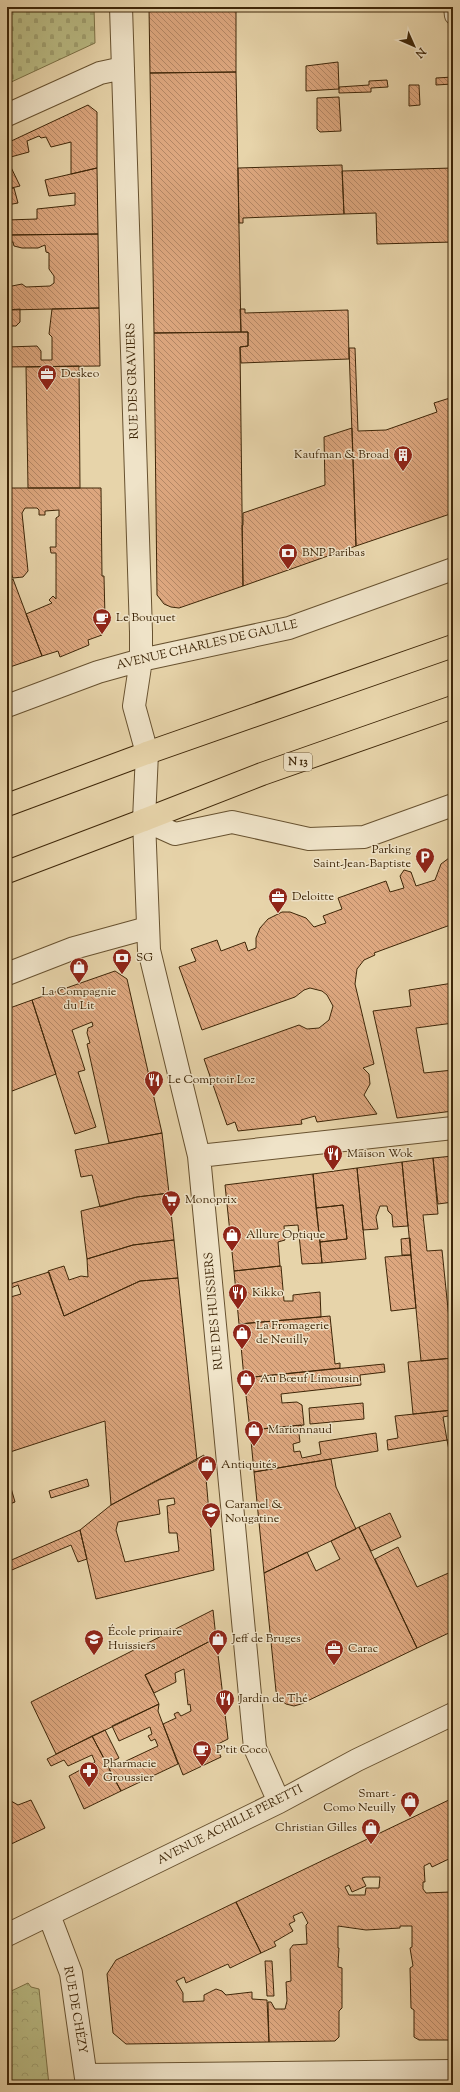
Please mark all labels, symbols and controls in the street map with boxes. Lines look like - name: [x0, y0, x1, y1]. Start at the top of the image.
- north arrow: [394, 26, 434, 66]
- text: N: [411, 43, 430, 61]
- street label: RUE DES GRAVIERS: [122, 322, 144, 440]
- office icon: Deskeo: [36, 363, 58, 391]
- place label: Deskeo: [61, 365, 100, 383]
- building icon: Kaufman & Broad: [392, 444, 414, 472]
- place label: Kaufman & Broad: [294, 446, 389, 464]
- bank icon: BNP Paribas: [277, 542, 299, 570]
- place label: BNP Paribas: [302, 544, 365, 562]
- cafe icon: Le Bouquet: [91, 607, 113, 635]
- place label: Le Bouquet: [116, 609, 176, 627]
- street label: AVENUE CHARLES DE GAULLE: [115, 615, 300, 675]
- road number: N 13: [284, 753, 312, 771]
- place label: Parking Saint-Jean-Baptiste: [313, 841, 411, 873]
- parking icon: Parking Saint-Jean-Baptiste: [414, 846, 436, 874]
- office icon: Deloitte: [267, 886, 289, 914]
- place label: Deloitte: [292, 888, 334, 906]
- bank icon: SG: [111, 947, 133, 975]
- place label: SG: [136, 949, 153, 967]
- shop icon: La Compagnie du Lit: [68, 956, 90, 984]
- place label: La Compagnie du Lit: [42, 983, 117, 1015]
- restaurant icon: Le Comptoir Loz: [143, 1069, 165, 1097]
- place label: Le Comptoir Loz: [168, 1071, 256, 1089]
- restaurant icon: Maison Wok: [322, 1143, 344, 1171]
- place label: Maison Wok: [347, 1145, 414, 1163]
- supermarket icon: Monoprix: [160, 1189, 182, 1217]
- place label: Monoprix: [185, 1191, 237, 1209]
- shop icon: Allure Optique: [221, 1224, 243, 1252]
- place label: Allure Optique: [246, 1226, 326, 1244]
- street label: RUE DES HUISSIERS: [200, 1251, 228, 1371]
- restaurant icon: Kikko: [227, 1282, 249, 1310]
- place label: Kikko: [252, 1284, 284, 1302]
- place label: La Fromagerie de Neuilly: [256, 1317, 329, 1349]
- shop icon: La Fromagerie de Neuilly: [231, 1322, 253, 1350]
- shop icon: Au Bœuf Limousin: [235, 1368, 257, 1396]
- place label: Au Bœuf Limousin: [260, 1370, 359, 1388]
- shop icon: Marionnaud: [243, 1419, 265, 1447]
- place label: Marionnaud: [268, 1421, 332, 1439]
- shop icon: Antiquités: [196, 1454, 218, 1482]
- place label: Antiquités: [221, 1456, 277, 1474]
- place label: Caramel & Nougatine: [225, 1496, 283, 1528]
- school or university icon: Caramel & Nougatine: [200, 1501, 222, 1529]
- place label: École primaire Huissiers: [108, 1623, 182, 1655]
- school or university icon: École primaire Huissiers: [83, 1628, 105, 1656]
- shop icon: Jeff de Bruges: [207, 1628, 229, 1656]
- place label: Jeff de Bruges: [231, 1630, 301, 1648]
- office icon: Carac: [323, 1638, 345, 1666]
- place label: Carac: [348, 1640, 379, 1658]
- restaurant icon: Jardin de Thé: [214, 1688, 236, 1716]
- place label: Jardin de Thé: [238, 1690, 308, 1708]
- cafe icon: P'tit Coco: [191, 1739, 213, 1767]
- place label: P'tit Coco: [216, 1741, 268, 1759]
- place label: Pharmacie Groussier: [103, 1755, 157, 1787]
- pharmacy icon: Pharmacie Groussier: [78, 1760, 100, 1788]
- street label: AVENUE ACHILLE PERETTI: [154, 1780, 306, 1870]
- place label: Smart - Como Neuilly: [323, 1785, 396, 1817]
- shop icon: Smart - Como Neuilly: [399, 1790, 421, 1818]
- shop icon: Christian Gilles: [360, 1817, 382, 1845]
- place label: Christian Gilles: [275, 1819, 357, 1837]
- street label: RUE DE CHÉZY: [58, 1965, 92, 2056]

